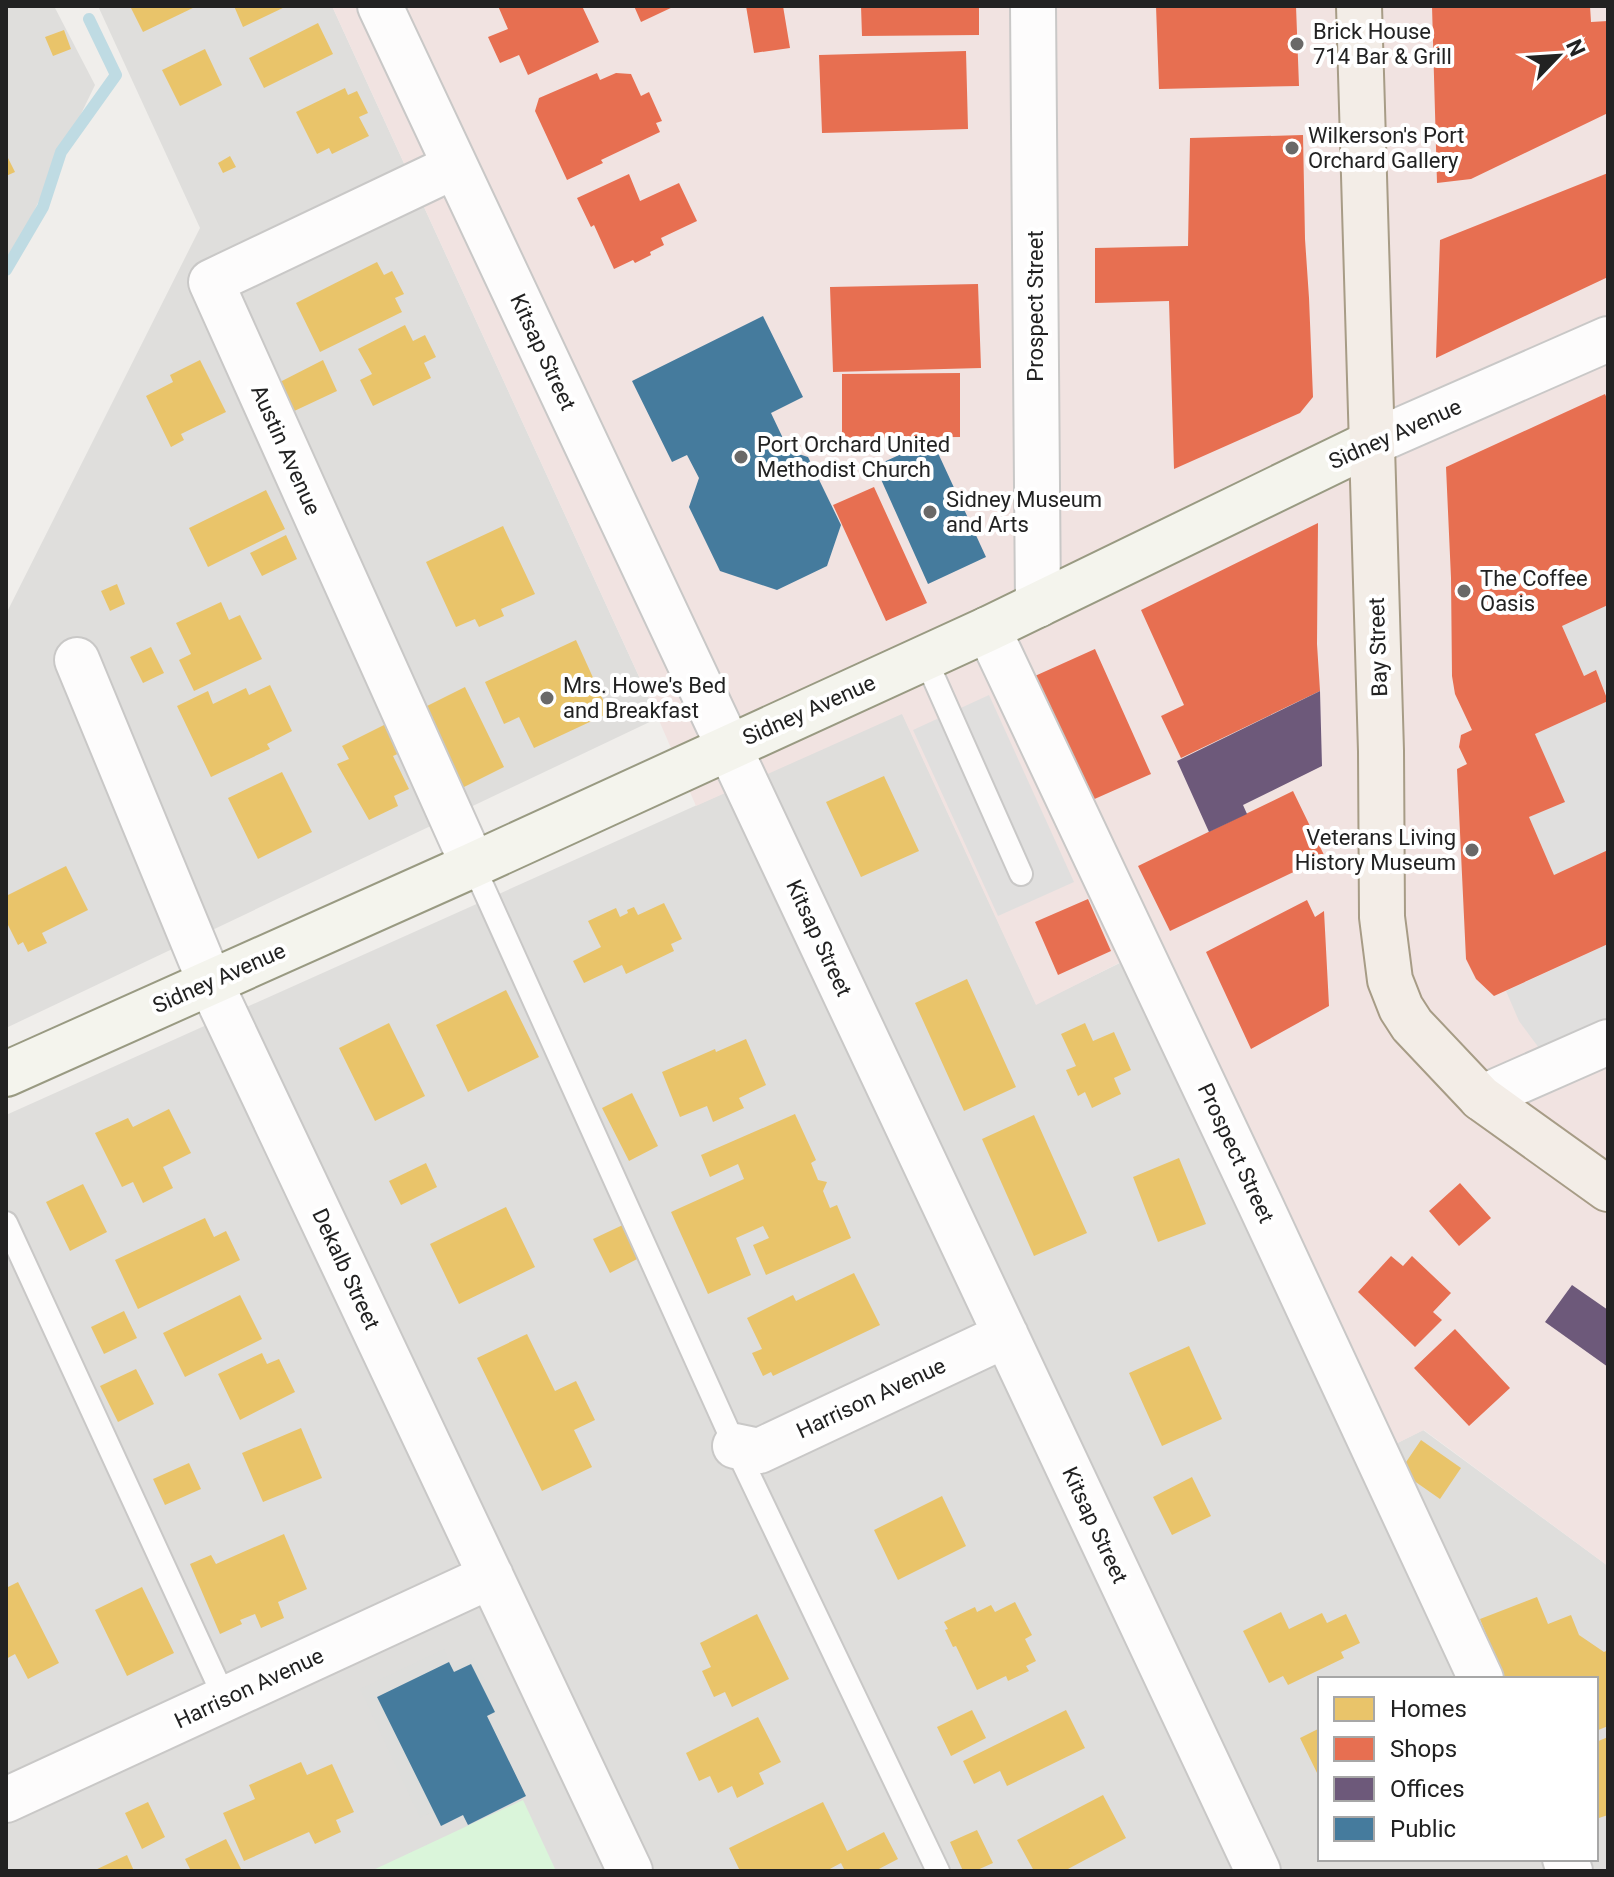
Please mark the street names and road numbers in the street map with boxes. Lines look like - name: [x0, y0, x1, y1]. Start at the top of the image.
- street label: Prospect Street: [1023, 230, 1048, 382]
- street label: Kitsap Street: [505, 290, 581, 414]
- street label: Austin Avenue: [246, 381, 326, 519]
- street label: Sidney Avenue: [1325, 394, 1465, 474]
- street label: Bay Street: [1364, 597, 1392, 697]
- street label: Sidney Avenue: [739, 670, 879, 750]
- street label: Kitsap Street: [781, 876, 857, 1000]
- street label: Sidney Avenue: [149, 938, 289, 1018]
- street label: Prospect Street: [1193, 1079, 1279, 1227]
- street label: Dekalb Street: [307, 1205, 385, 1333]
- street label: Harrison Avenue: [793, 1353, 949, 1443]
- street label: Kitsap Street: [1057, 1463, 1133, 1587]
- street label: Harrison Avenue: [171, 1643, 327, 1733]

